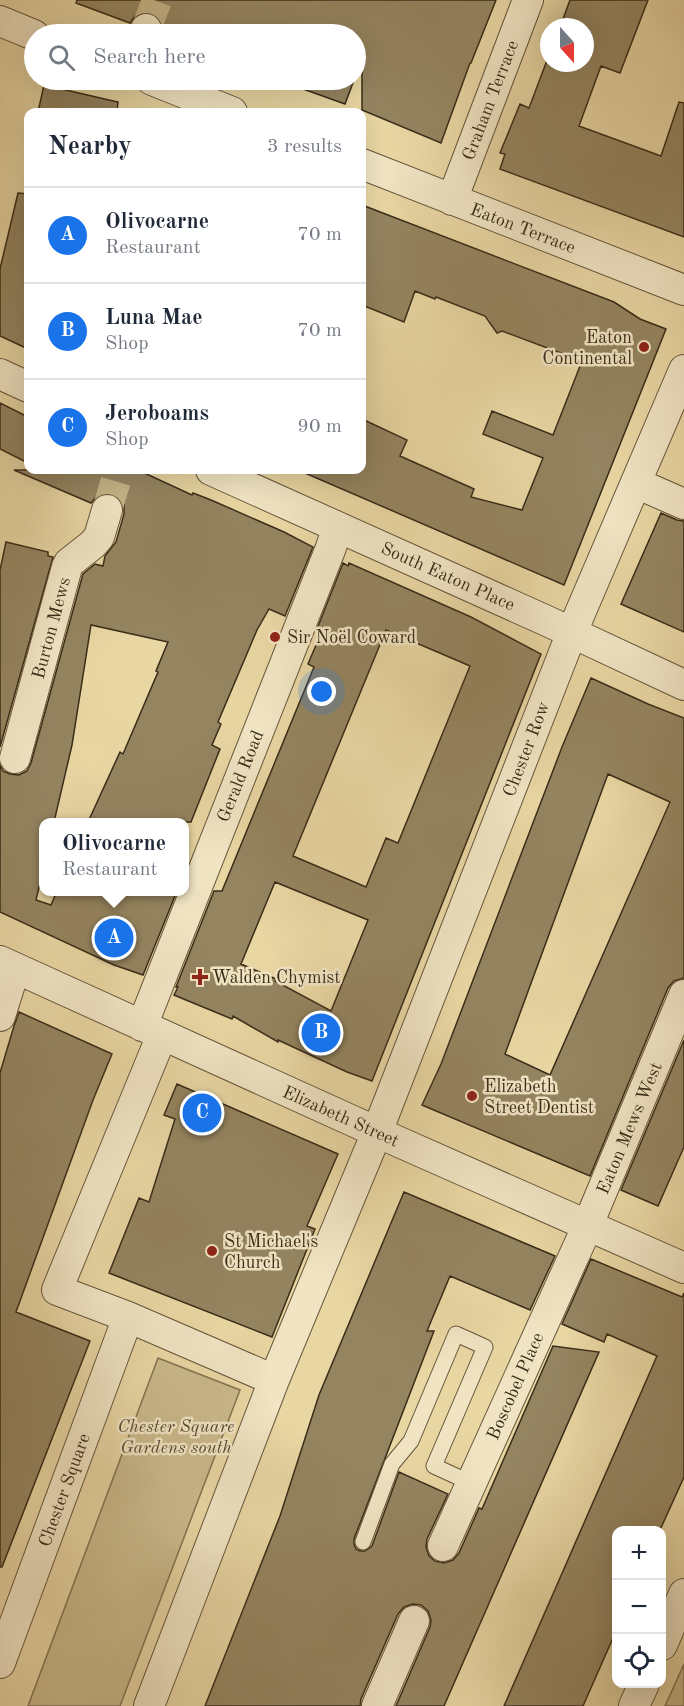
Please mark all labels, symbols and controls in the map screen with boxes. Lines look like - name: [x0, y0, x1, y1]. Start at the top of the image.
- north arrow: [540, 18, 594, 72]
- search box: [24, 24, 366, 90]
- street label: Graham Terrace: [460, 38, 522, 163]
- icon: search: [45, 41, 78, 74]
- text: Search here: [93, 46, 206, 68]
- text: Nearby: [48, 134, 132, 160]
- text: 3 results: [267, 137, 342, 157]
- street label: Eaton Terrace: [468, 201, 578, 257]
- text: Olivocarne: [105, 211, 209, 233]
- text: A: [60, 225, 75, 245]
- text: 70 m: [297, 225, 342, 245]
- text: Restaurant: [105, 238, 201, 258]
- text: Luna Mae: [105, 307, 203, 329]
- text: B: [60, 321, 75, 341]
- text: 70 m: [297, 321, 342, 341]
- place label: Eaton Continental: [542, 329, 632, 368]
- text: Shop: [105, 334, 149, 354]
- marker: Eaton Continental: [637, 340, 651, 354]
- text: Jeroboams: [105, 403, 209, 425]
- text: C: [61, 417, 74, 437]
- text: 90 m: [297, 417, 342, 437]
- text: Shop: [105, 430, 149, 450]
- street label: South Eaton Place: [378, 539, 517, 614]
- street label: Burton Mews: [30, 575, 74, 681]
- place label: Sir Noël Coward: [287, 629, 416, 647]
- marker: Sir Noël Coward: [268, 630, 282, 644]
- your location: [307, 677, 336, 706]
- street label: Chester Row: [501, 699, 553, 799]
- street label: Gerald Road: [214, 728, 267, 825]
- popup: [39, 818, 189, 896]
- text: Olivocarne: [62, 833, 166, 855]
- text: Restaurant: [62, 860, 158, 880]
- pin: A: [94, 916, 134, 960]
- place label: Walden Chymist: [212, 969, 341, 987]
- marker: Walden Chymist: [193, 970, 207, 984]
- pin: B: [302, 1010, 340, 1056]
- street label: Eaton Mews West: [594, 1060, 666, 1197]
- place label: Elizabeth Street Dentist: [484, 1078, 594, 1117]
- street label: Elizabeth Street: [280, 1083, 401, 1151]
- marker: Elizabeth Street Dentist: [465, 1089, 479, 1103]
- pin: C: [182, 1090, 222, 1136]
- place label: St Michael's Church: [224, 1233, 318, 1272]
- marker: St Michael's Church: [205, 1244, 219, 1258]
- street label: Boscobel Place: [484, 1330, 548, 1443]
- park label: Chester Square Gardens south: [118, 1418, 235, 1457]
- street label: Chester Square: [36, 1431, 94, 1549]
- map controls: [612, 1526, 666, 1688]
- button: +: [612, 1526, 666, 1580]
- button: −: [612, 1580, 666, 1634]
- button: locate: [612, 1634, 666, 1688]

